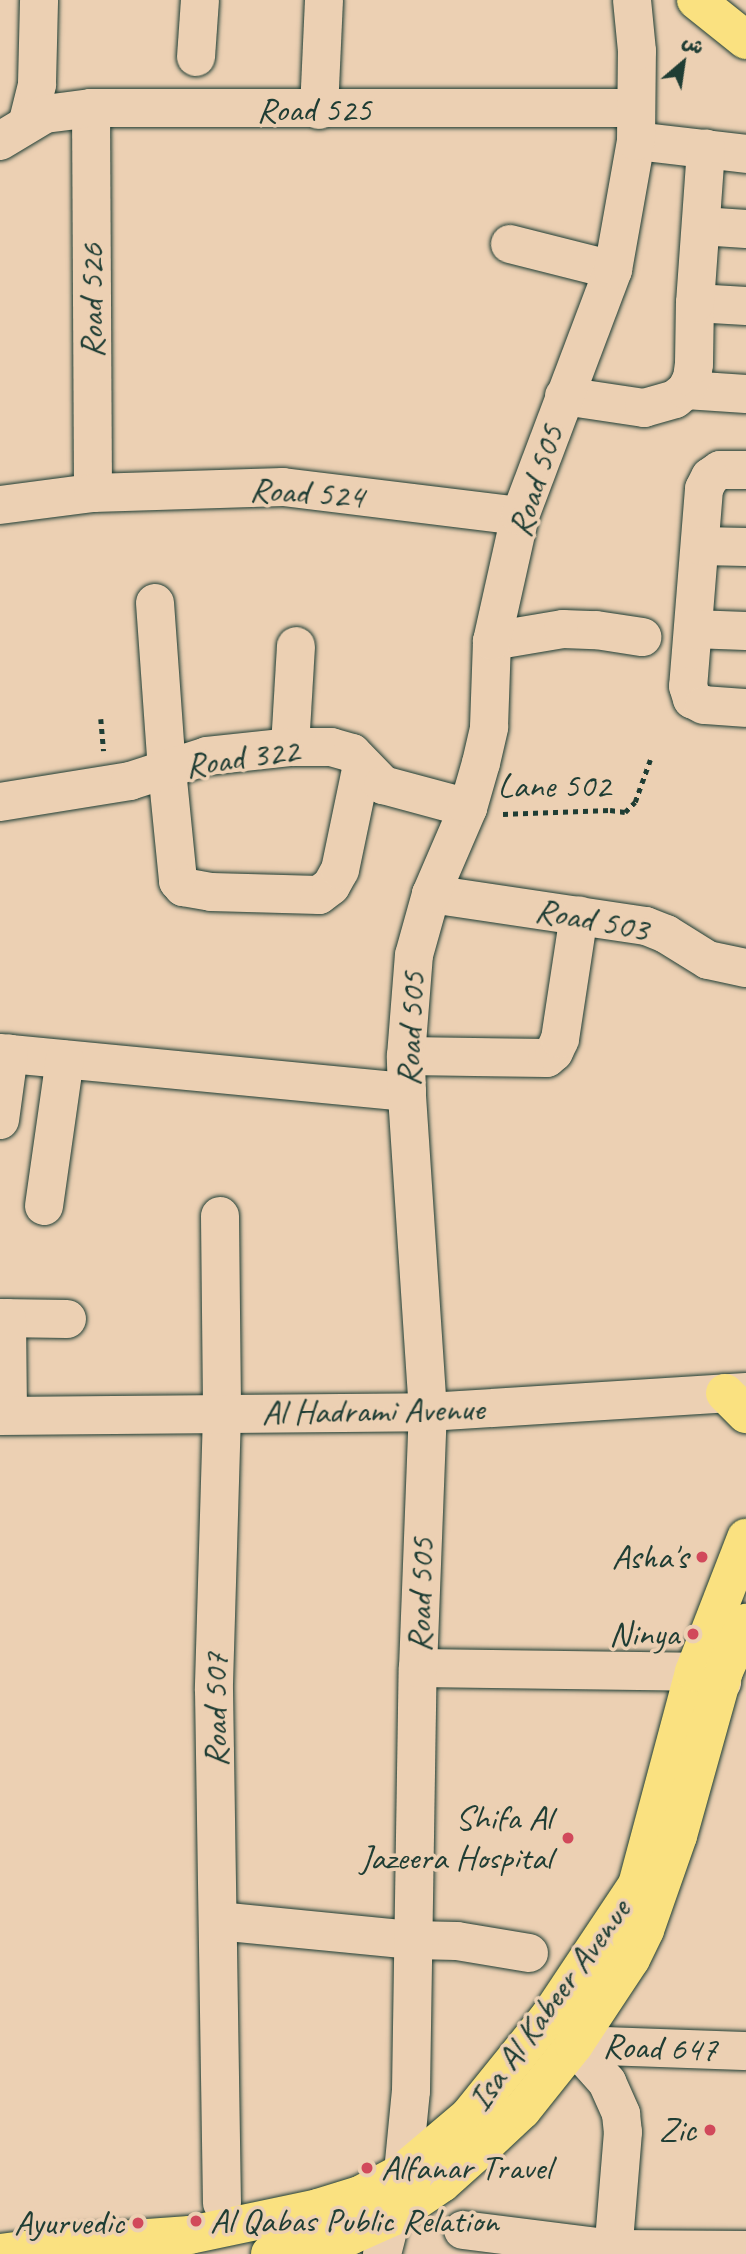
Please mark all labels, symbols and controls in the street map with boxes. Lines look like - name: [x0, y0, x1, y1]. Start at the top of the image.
- north arrow: [648, 28, 718, 98]
- text: ش: [678, 29, 708, 60]
- street label: Road 525: [257, 89, 371, 131]
- street label: Road 526: [71, 244, 113, 358]
- street label: Road 505: [498, 420, 574, 542]
- street label: Road 524: [249, 468, 365, 518]
- street label: Road 322: [182, 729, 302, 787]
- street label: Lane 502: [497, 765, 611, 807]
- street label: Road 503: [532, 888, 652, 952]
- street label: Road 505: [387, 971, 435, 1087]
- street label: Al Hadrami Avenue: [261, 1388, 485, 1434]
- place label: Asha's: [612, 1536, 688, 1578]
- street label: Road 505: [398, 1537, 444, 1653]
- marker: Asha's: [694, 1549, 710, 1565]
- place label: Ninya: [609, 1613, 679, 1655]
- marker: Ninya: [685, 1626, 701, 1642]
- street label: Road 507: [195, 1653, 237, 1767]
- place label: Shifa Al Jazeera Hospital: [361, 1797, 552, 1879]
- marker: Shifa Al Jazeera Hospital: [558, 1828, 578, 1848]
- street label: Isa Al Kabeer Avenue: [458, 1891, 640, 2119]
- street label: Road 647: [602, 2025, 718, 2071]
- place label: Zic: [659, 2109, 696, 2151]
- marker: Zic: [702, 2122, 718, 2138]
- place label: Alfanar Travel: [381, 2147, 551, 2189]
- marker: Alfanar Travel: [359, 2160, 375, 2176]
- place label: Al Qabas Public Relation: [210, 2200, 498, 2242]
- place label: Ayurvedic: [14, 2202, 124, 2244]
- marker: Al Qabas Public Relation: [188, 2213, 204, 2229]
- marker: Ayurvedic: [130, 2215, 146, 2231]

